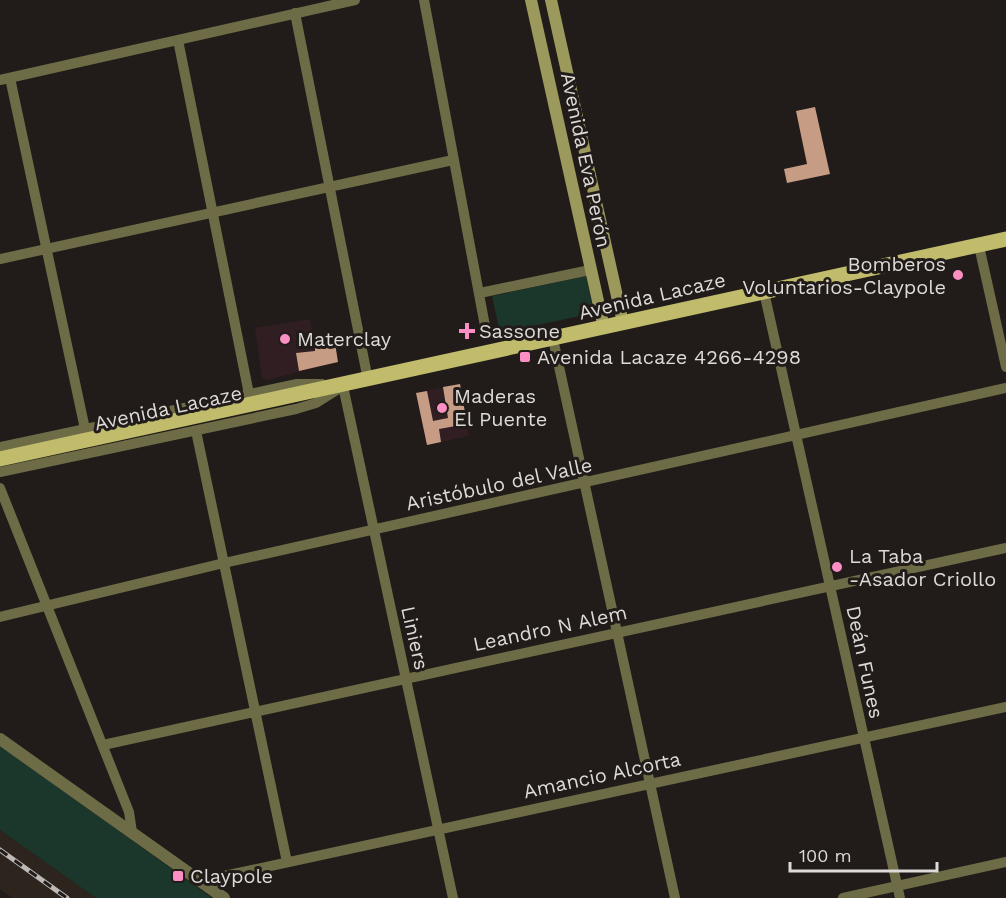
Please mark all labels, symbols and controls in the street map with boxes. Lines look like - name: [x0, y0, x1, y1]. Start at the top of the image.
- street label: Avenida Eva Perón: [556, 70, 616, 250]
- place label: Bomberos Voluntarios-Claypole: [742, 252, 946, 299]
- street label: Avenida Lacaze: [576, 267, 728, 325]
- marker: Bomberos Voluntarios-Claypole: [951, 268, 965, 282]
- place label: Sassone: [479, 319, 560, 343]
- marker: Sassone: [460, 324, 474, 338]
- place label: Materclay: [297, 327, 392, 351]
- marker: Materclay: [278, 332, 292, 346]
- place label: Avenida Lacaze 4266-4298: [537, 345, 801, 369]
- marker: Avenida Lacaze 4266-4298: [518, 350, 532, 364]
- street label: Avenida Lacaze: [92, 381, 244, 435]
- place label: Maderas El Puente: [454, 384, 547, 431]
- marker: Maderas El Puente: [435, 401, 449, 415]
- street label: Aristóbulo del Valle: [404, 453, 594, 515]
- place label: La Taba -Asador Criollo: [849, 544, 996, 591]
- marker: La Taba -Asador Criollo: [830, 560, 844, 574]
- street label: Leandro N Alem: [471, 600, 629, 656]
- street label: Deán Funes: [841, 603, 889, 721]
- street label: Liniers: [396, 604, 434, 672]
- street label: Amancio Alcorta: [521, 747, 683, 803]
- scale bar: [790, 835, 937, 873]
- text: 100 m: [799, 845, 852, 866]
- place label: Claypole: [190, 864, 273, 888]
- marker: Claypole: [171, 869, 185, 883]

